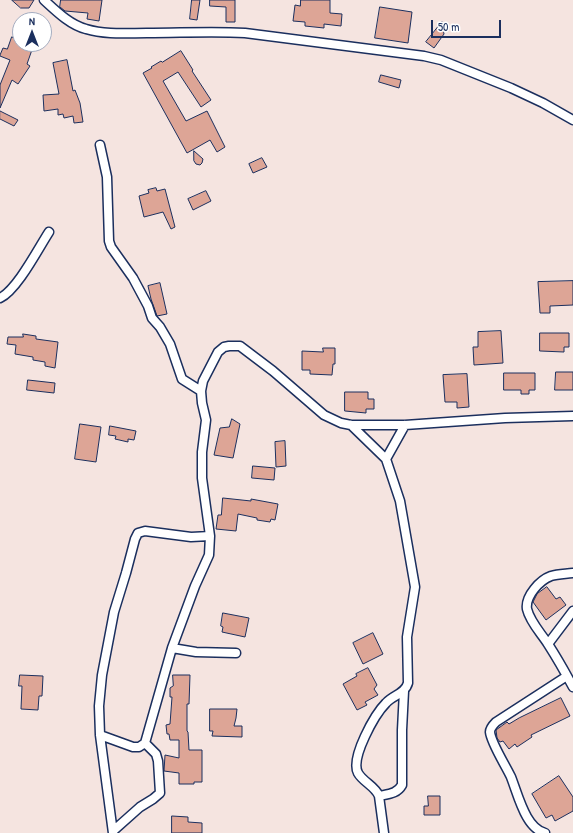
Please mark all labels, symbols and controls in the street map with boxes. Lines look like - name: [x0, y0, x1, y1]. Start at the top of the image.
- north arrow: [12, 12, 52, 52]
- scale bar: [433, 12, 503, 38]
- text: N: [29, 14, 35, 28]
- text: 50 m: [438, 18, 459, 35]

